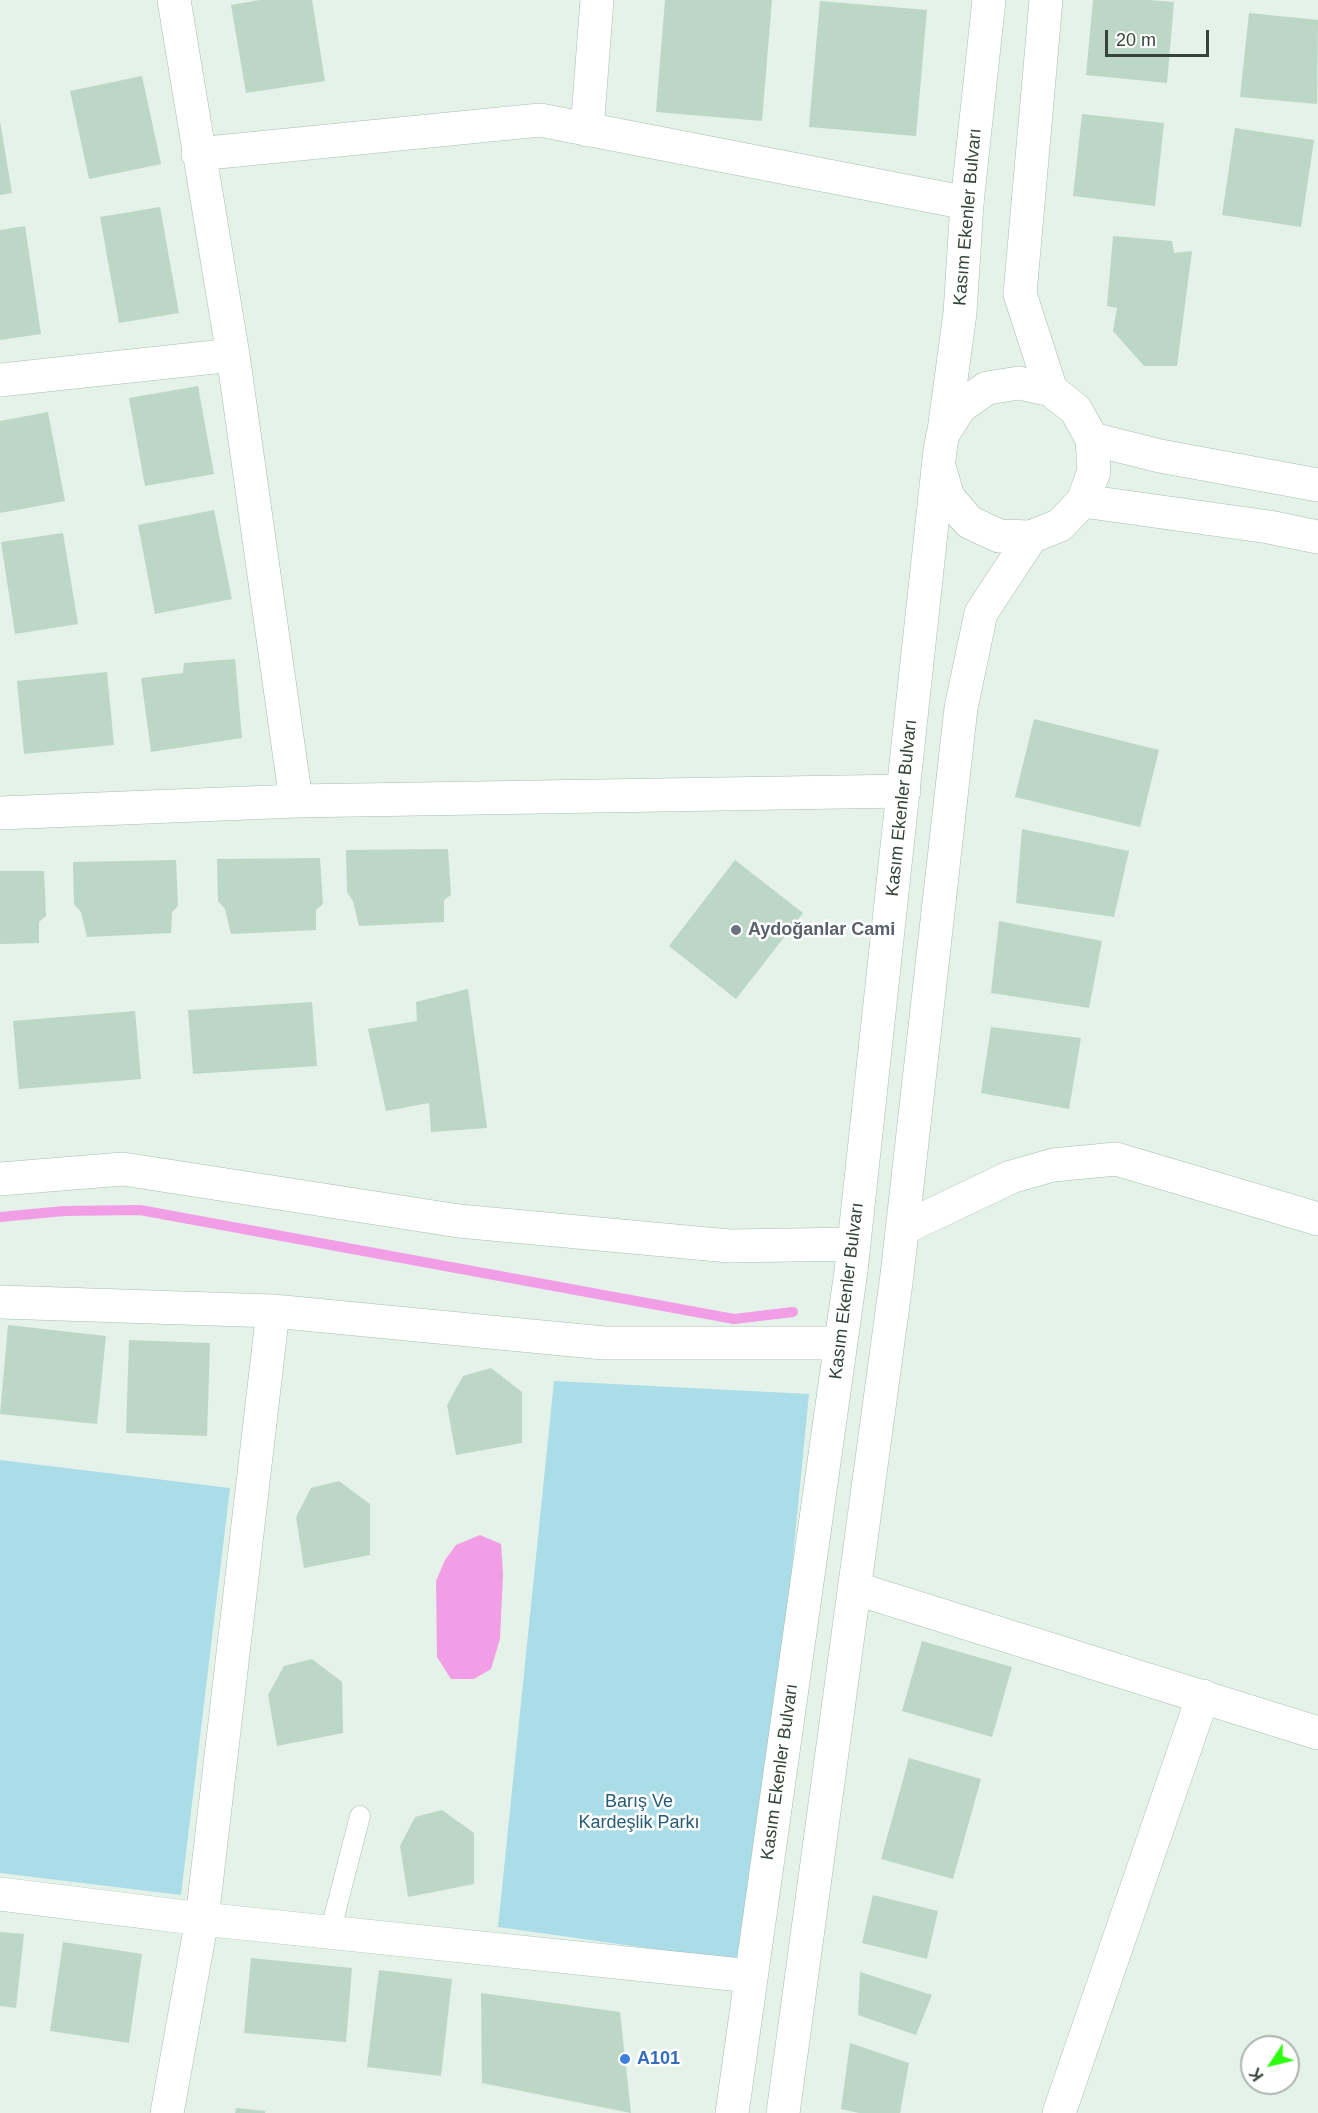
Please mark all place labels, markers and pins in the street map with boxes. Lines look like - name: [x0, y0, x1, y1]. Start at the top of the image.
- place label: Aydoğanlar Cami: [748, 919, 895, 941]
- marker: Aydoğanlar Cami: [729, 923, 743, 937]
- place label: A101: [637, 2048, 680, 2070]
- marker: A101: [618, 2052, 632, 2066]

